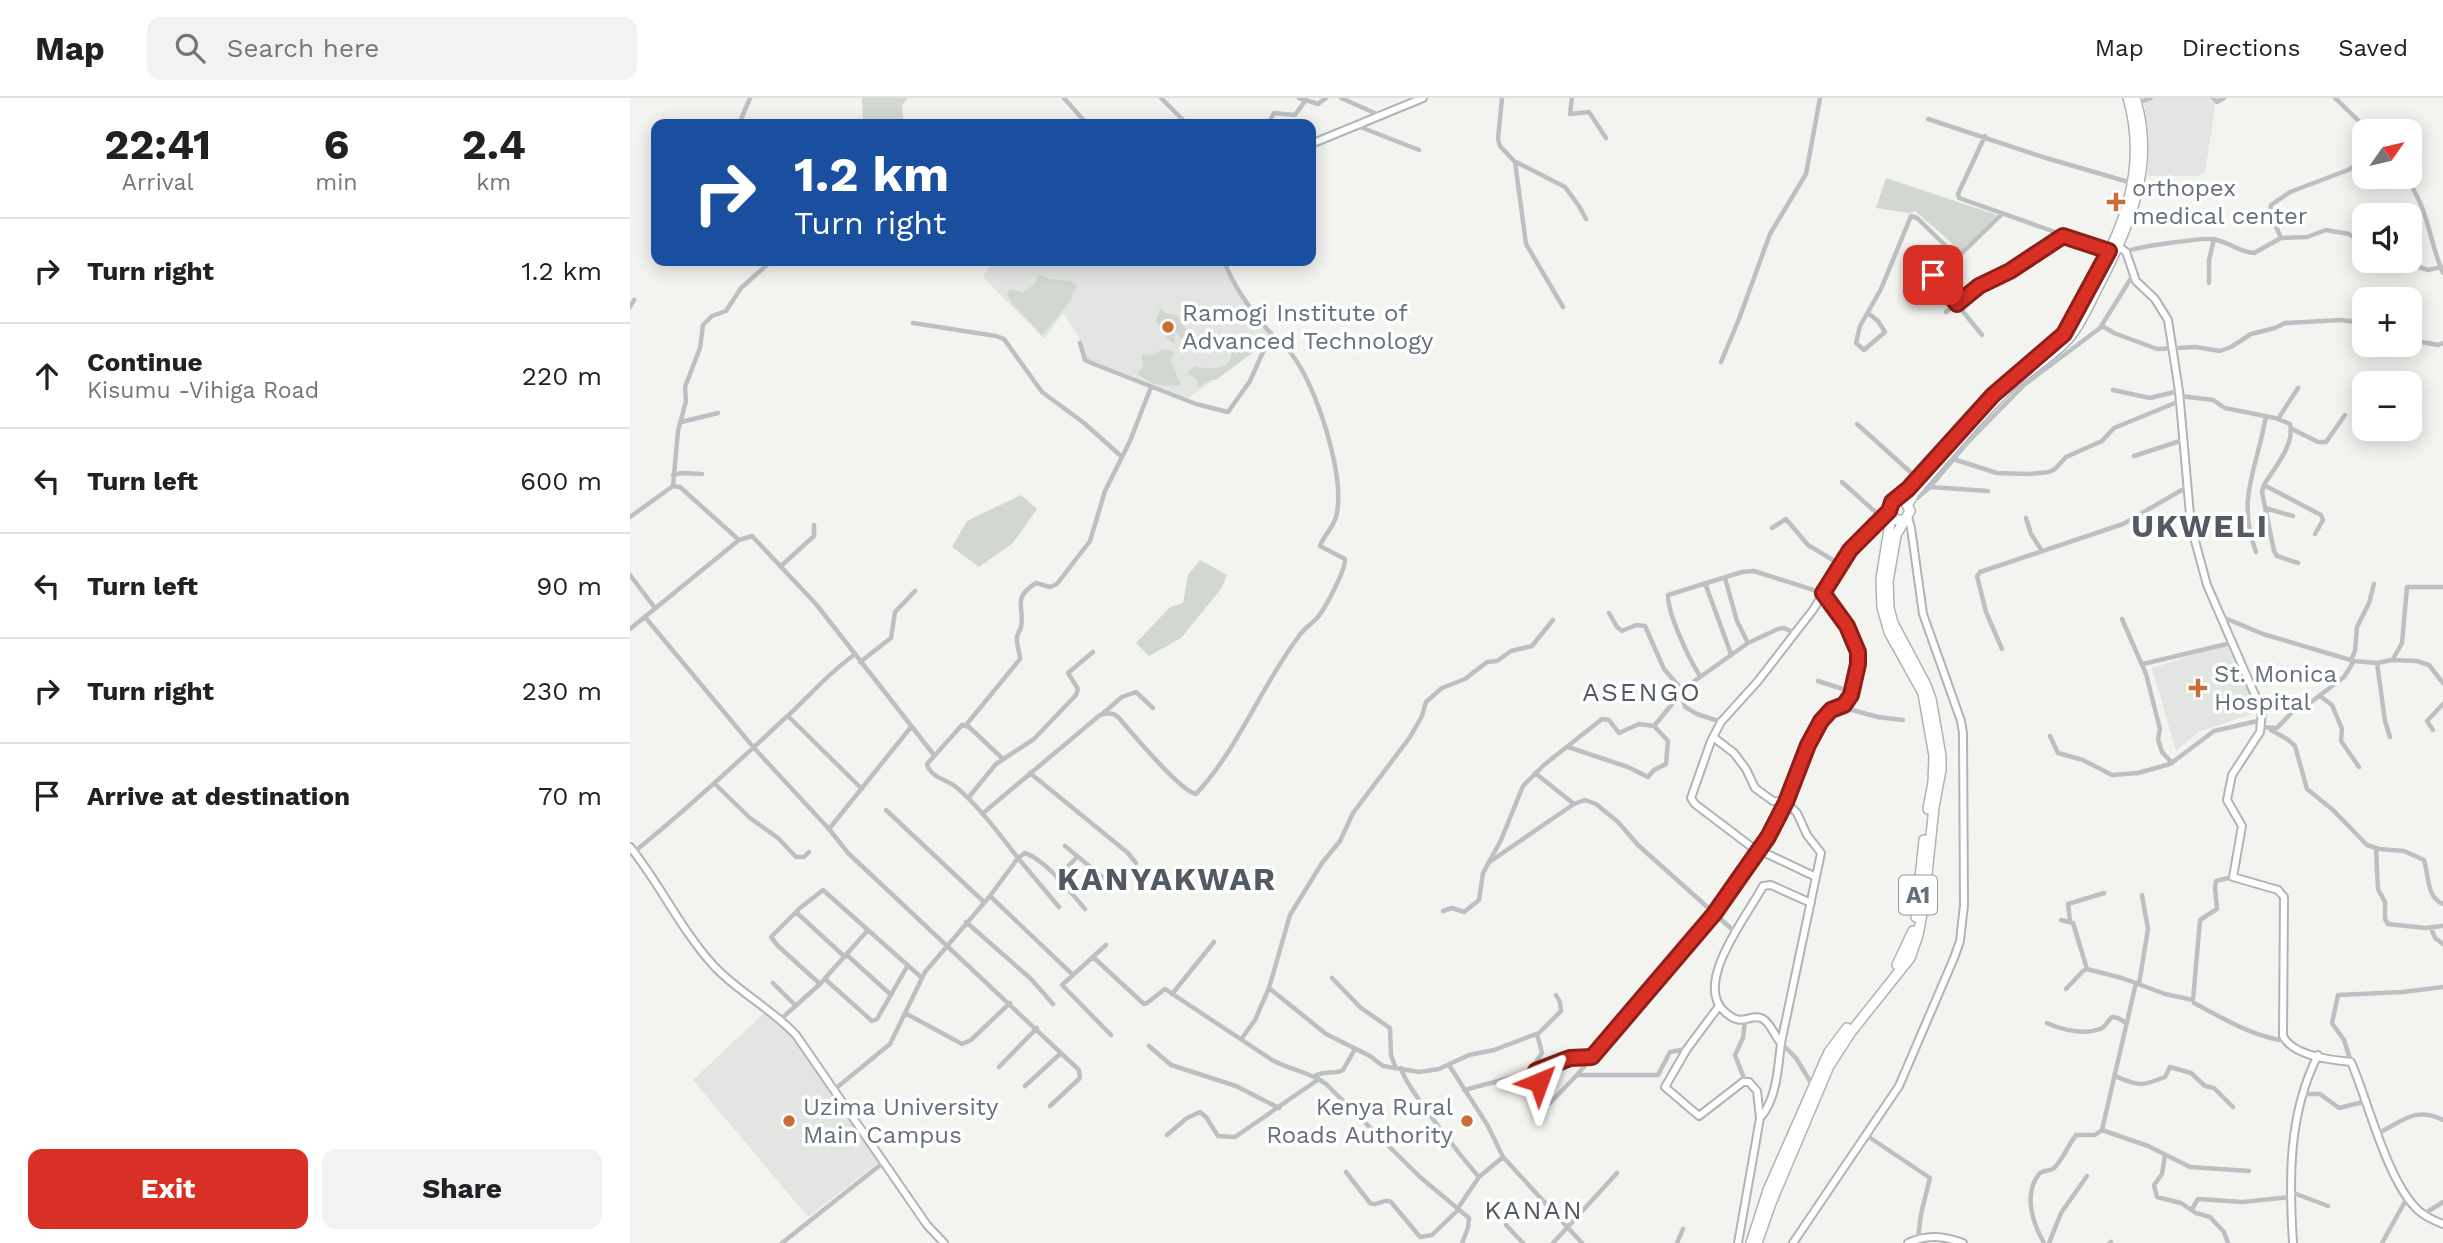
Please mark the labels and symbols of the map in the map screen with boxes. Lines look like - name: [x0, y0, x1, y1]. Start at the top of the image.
- north arrow: [2352, 119, 2422, 189]
- place label: orthopex medical center: [2132, 174, 2308, 230]
- marker: orthopex medical center: [2106, 192, 2126, 212]
- pin: [1903, 245, 1963, 305]
- place label: Ramogi Institute of Advanced Technology: [1182, 299, 1434, 355]
- marker: Ramogi Institute of Advanced Technology: [1160, 319, 1176, 335]
- district label: UKWELI: [2131, 507, 2269, 545]
- place label: St. Monica Hospital: [2214, 660, 2337, 716]
- district label: ASENGO: [1582, 677, 1702, 707]
- marker: St. Monica Hospital: [2188, 678, 2208, 698]
- district label: KANYAKWAR: [1057, 860, 1277, 898]
- road number: A1: [1899, 876, 1937, 915]
- position arrow: [1502, 1045, 1576, 1119]
- place label: Uzima University Main Campus: [803, 1093, 999, 1149]
- place label: Kenya Rural Roads Authority: [1266, 1093, 1454, 1149]
- marker: Uzima University Main Campus: [781, 1113, 797, 1129]
- marker: Kenya Rural Roads Authority: [1459, 1113, 1475, 1129]
- district label: KANAN: [1484, 1195, 1584, 1225]

